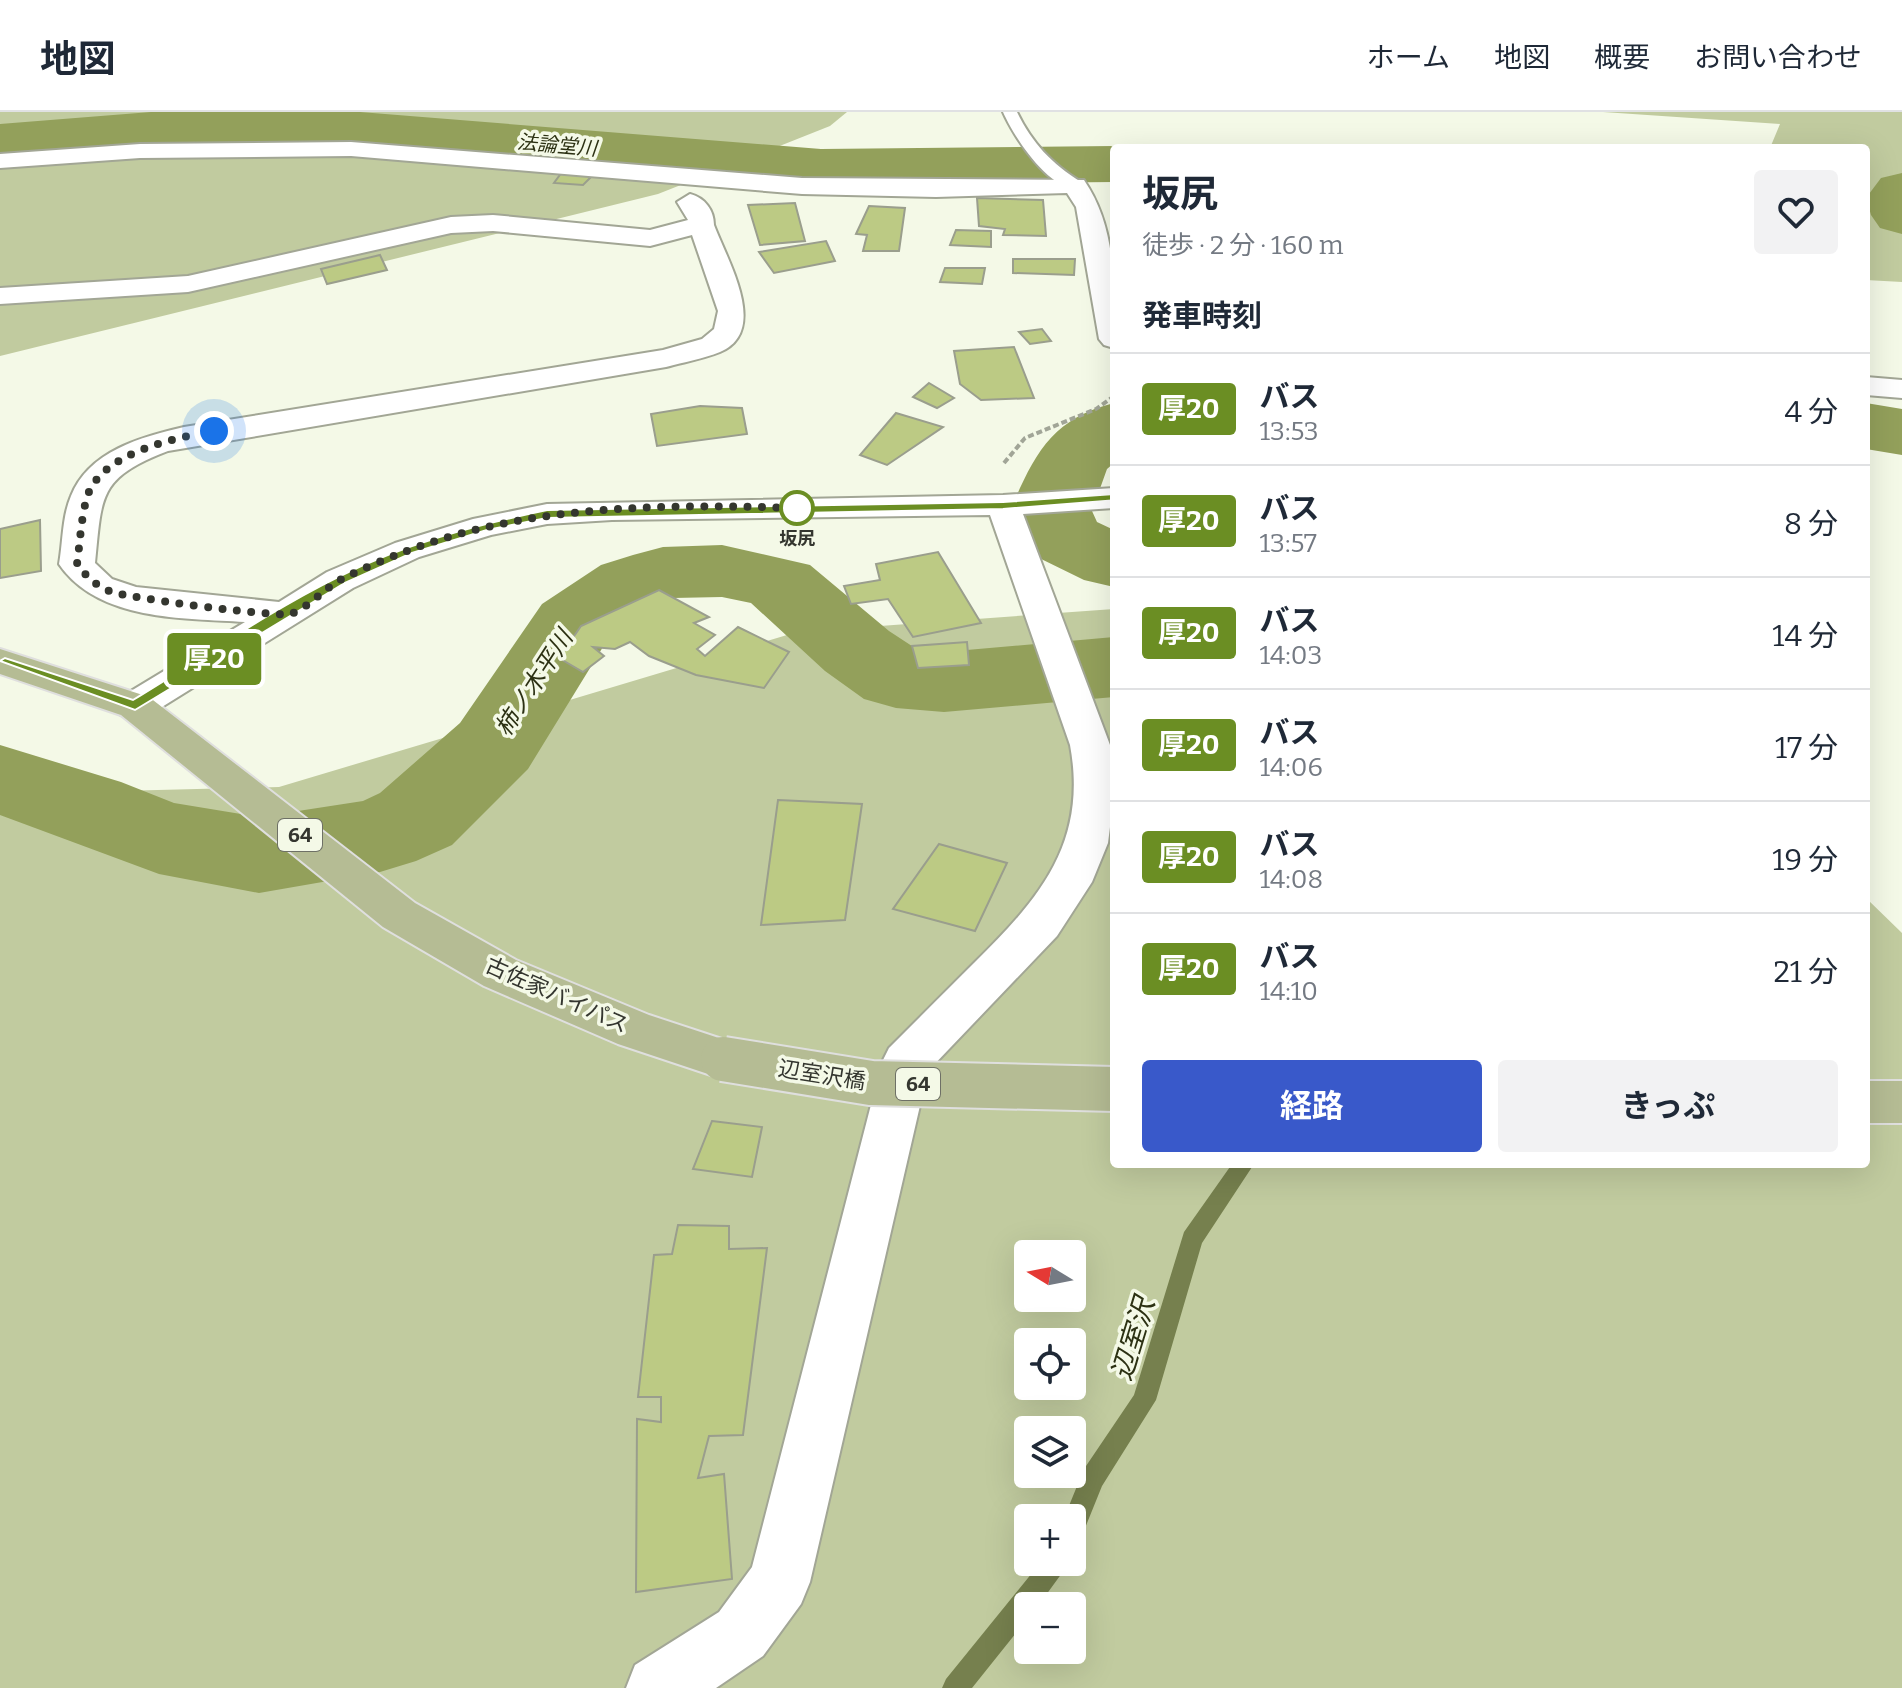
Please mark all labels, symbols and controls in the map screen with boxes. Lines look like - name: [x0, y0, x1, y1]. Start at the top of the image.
- text: 地図: [40, 36, 116, 82]
- text: ホーム: [1367, 41, 1450, 74]
- text: 地図: [1494, 41, 1550, 74]
- text: 概要: [1594, 41, 1650, 74]
- text: お問い合わせ: [1694, 41, 1862, 74]
- water label: 法論堂川: [516, 130, 600, 161]
- button: heart: [1754, 170, 1838, 254]
- text: 坂尻: [1142, 171, 1218, 217]
- text: 徒歩 · 2 分 · 160 m: [1142, 230, 1344, 261]
- text: 発車時刻: [1142, 298, 1262, 334]
- text: バス: [1260, 379, 1320, 415]
- text: 厚20: [1158, 392, 1220, 425]
- text: 4 分: [1784, 394, 1838, 430]
- your location: [194, 411, 234, 451]
- text: 13:53: [1260, 416, 1319, 447]
- marker: 坂尻: [780, 491, 814, 525]
- text: バス: [1260, 491, 1320, 527]
- text: 厚20: [1158, 504, 1220, 537]
- text: 8 分: [1784, 506, 1838, 542]
- place label: 坂尻: [779, 528, 815, 550]
- text: 13:57: [1260, 528, 1317, 559]
- text: バス: [1260, 603, 1320, 639]
- text: 厚20: [1158, 616, 1220, 649]
- text: 14 分: [1772, 618, 1838, 654]
- water label: 柿ノ木平川: [490, 623, 580, 741]
- line badge: 厚20: [168, 633, 260, 685]
- text: 14:03: [1260, 640, 1322, 671]
- text: 厚20: [183, 642, 245, 675]
- text: バス: [1260, 715, 1320, 751]
- text: 厚20: [1158, 728, 1220, 761]
- text: 17 分: [1775, 730, 1838, 766]
- text: 14:06: [1260, 752, 1323, 783]
- road number: 64: [278, 819, 322, 851]
- text: バス: [1260, 827, 1320, 863]
- text: 厚20: [1158, 840, 1220, 873]
- text: 19 分: [1772, 842, 1838, 878]
- text: 14:08: [1260, 864, 1323, 895]
- text: バス: [1260, 939, 1320, 975]
- street label: 古佐家バイパス: [481, 951, 633, 1039]
- text: 厚20: [1158, 952, 1220, 985]
- text: 21 分: [1774, 954, 1838, 990]
- text: 14:10: [1260, 976, 1318, 1007]
- street label: 辺室沢橋: [776, 1055, 868, 1095]
- button: 経路: [1142, 1060, 1482, 1152]
- button: きっぷ: [1498, 1060, 1838, 1152]
- road number: 64: [896, 1068, 940, 1100]
- north arrow: [1014, 1240, 1086, 1312]
- map controls: [1014, 1240, 1086, 1664]
- water label: 辺室沢: [1105, 1290, 1162, 1384]
- button: locate: [1014, 1328, 1086, 1400]
- button: layers: [1014, 1416, 1086, 1488]
- button: +: [1014, 1504, 1086, 1576]
- button: −: [1014, 1592, 1086, 1664]

